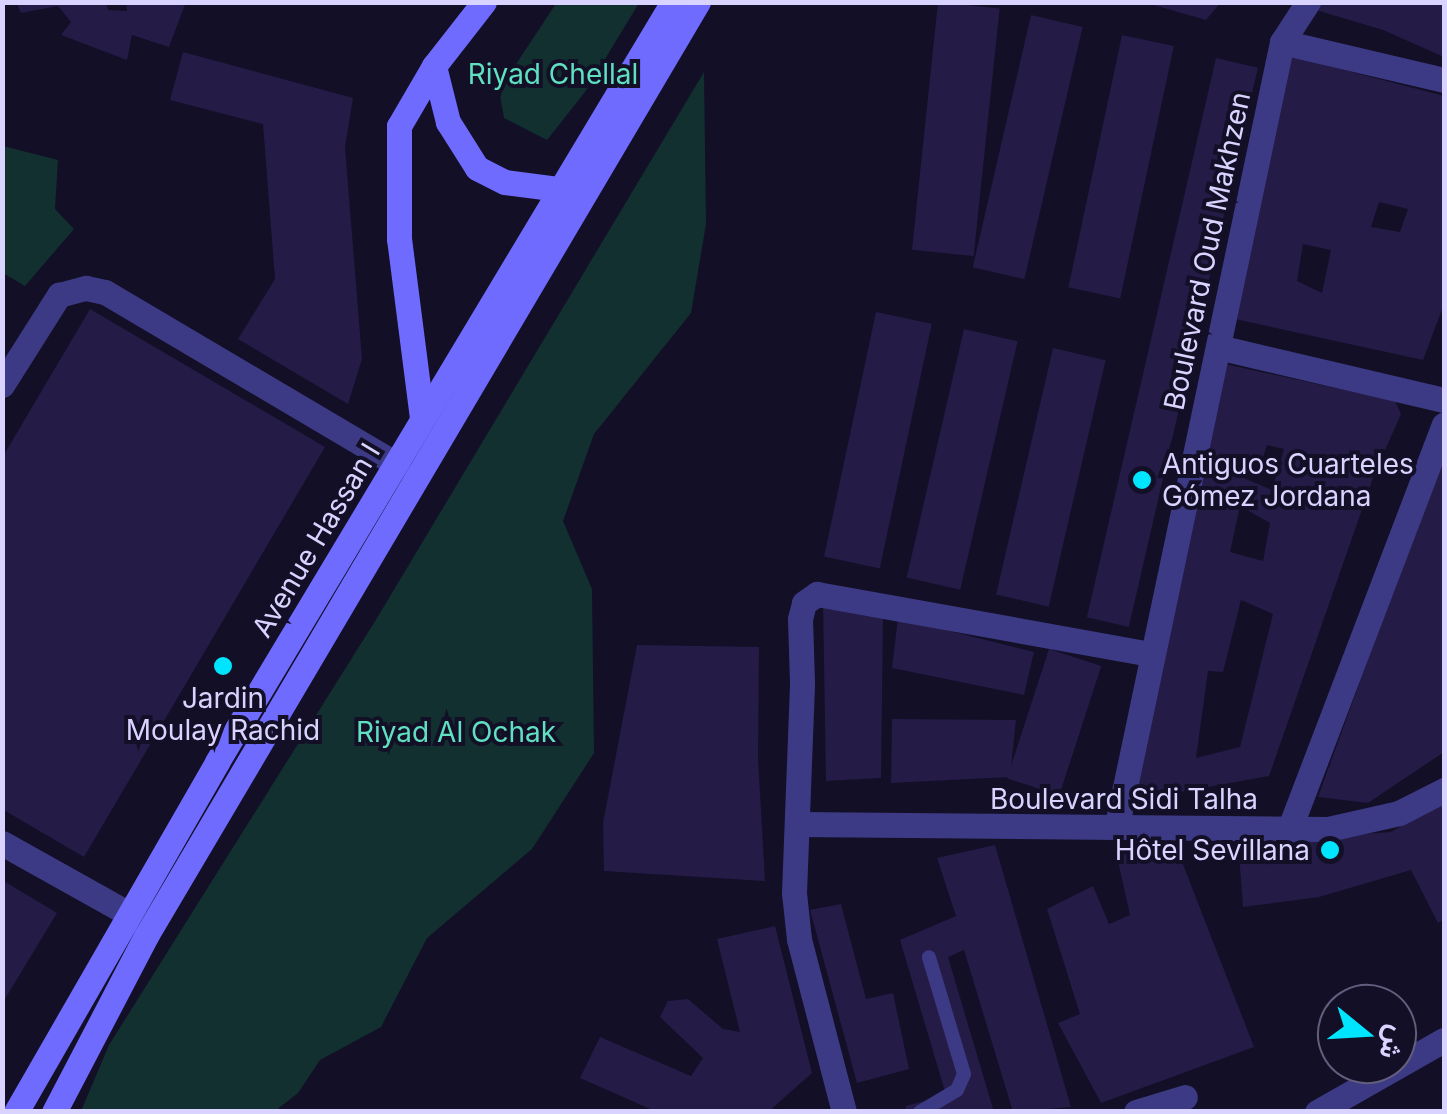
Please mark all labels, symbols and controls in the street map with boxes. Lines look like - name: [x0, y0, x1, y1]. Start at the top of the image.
- park label: Riyad Chellal: [468, 57, 638, 91]
- street label: Boulevard Oud Makhzen: [1157, 89, 1257, 413]
- street label: Avenue Hassan I: [245, 437, 387, 643]
- place label: Antiguos Cuarteles Gómez Jordana: [1162, 447, 1414, 513]
- marker: Antiguos Cuarteles Gómez Jordana: [1131, 469, 1153, 491]
- marker: Jardin Moulay Rachid: [212, 655, 234, 677]
- place label: Jardin Moulay Rachid: [126, 681, 320, 747]
- park label: Riyad Al Ochak: [356, 715, 556, 749]
- street label: Boulevard Sidi Talha: [990, 782, 1258, 816]
- place label: Hôtel Sevillana: [1115, 833, 1310, 867]
- marker: Hôtel Sevillana: [1319, 839, 1341, 861]
- north arrow: [1317, 984, 1417, 1084]
- text: ش: [1372, 1021, 1415, 1064]

